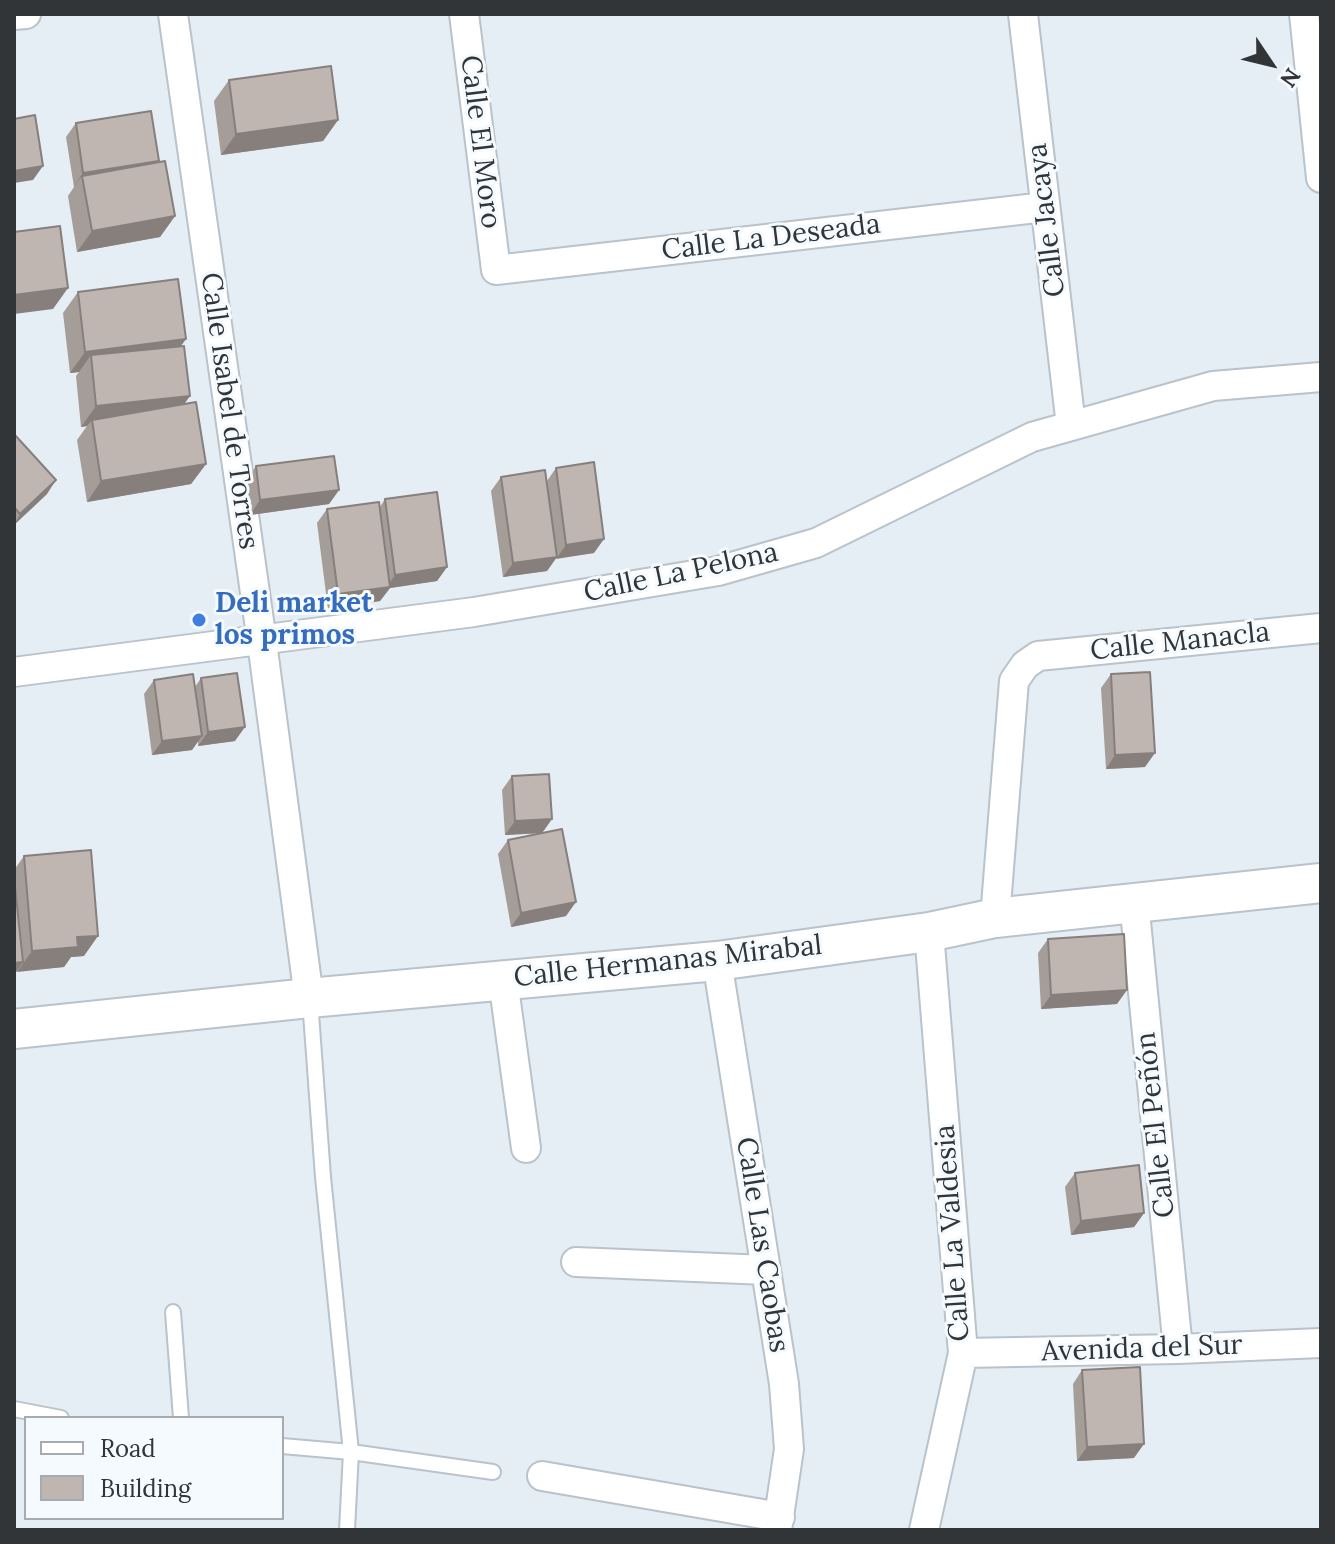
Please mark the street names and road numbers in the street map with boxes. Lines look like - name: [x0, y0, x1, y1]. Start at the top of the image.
- street label: Calle El Moro: [453, 53, 507, 231]
- street label: Calle Jacaya: [1021, 141, 1073, 299]
- street label: Calle La Deseada: [660, 208, 882, 268]
- street label: Calle Isabel de Torres: [193, 270, 265, 552]
- street label: Calle La Pelona: [581, 536, 781, 610]
- street label: Calle Manacla: [1089, 616, 1271, 668]
- street label: Calle Hermanas Mirabal: [512, 929, 824, 995]
- street label: Calle El Peñón: [1130, 1031, 1182, 1219]
- street label: Calle La Valdesia: [929, 1123, 977, 1343]
- street label: Calle Las Caobas: [728, 1135, 796, 1355]
- street label: Avenida del Sur: [1041, 1329, 1243, 1369]

